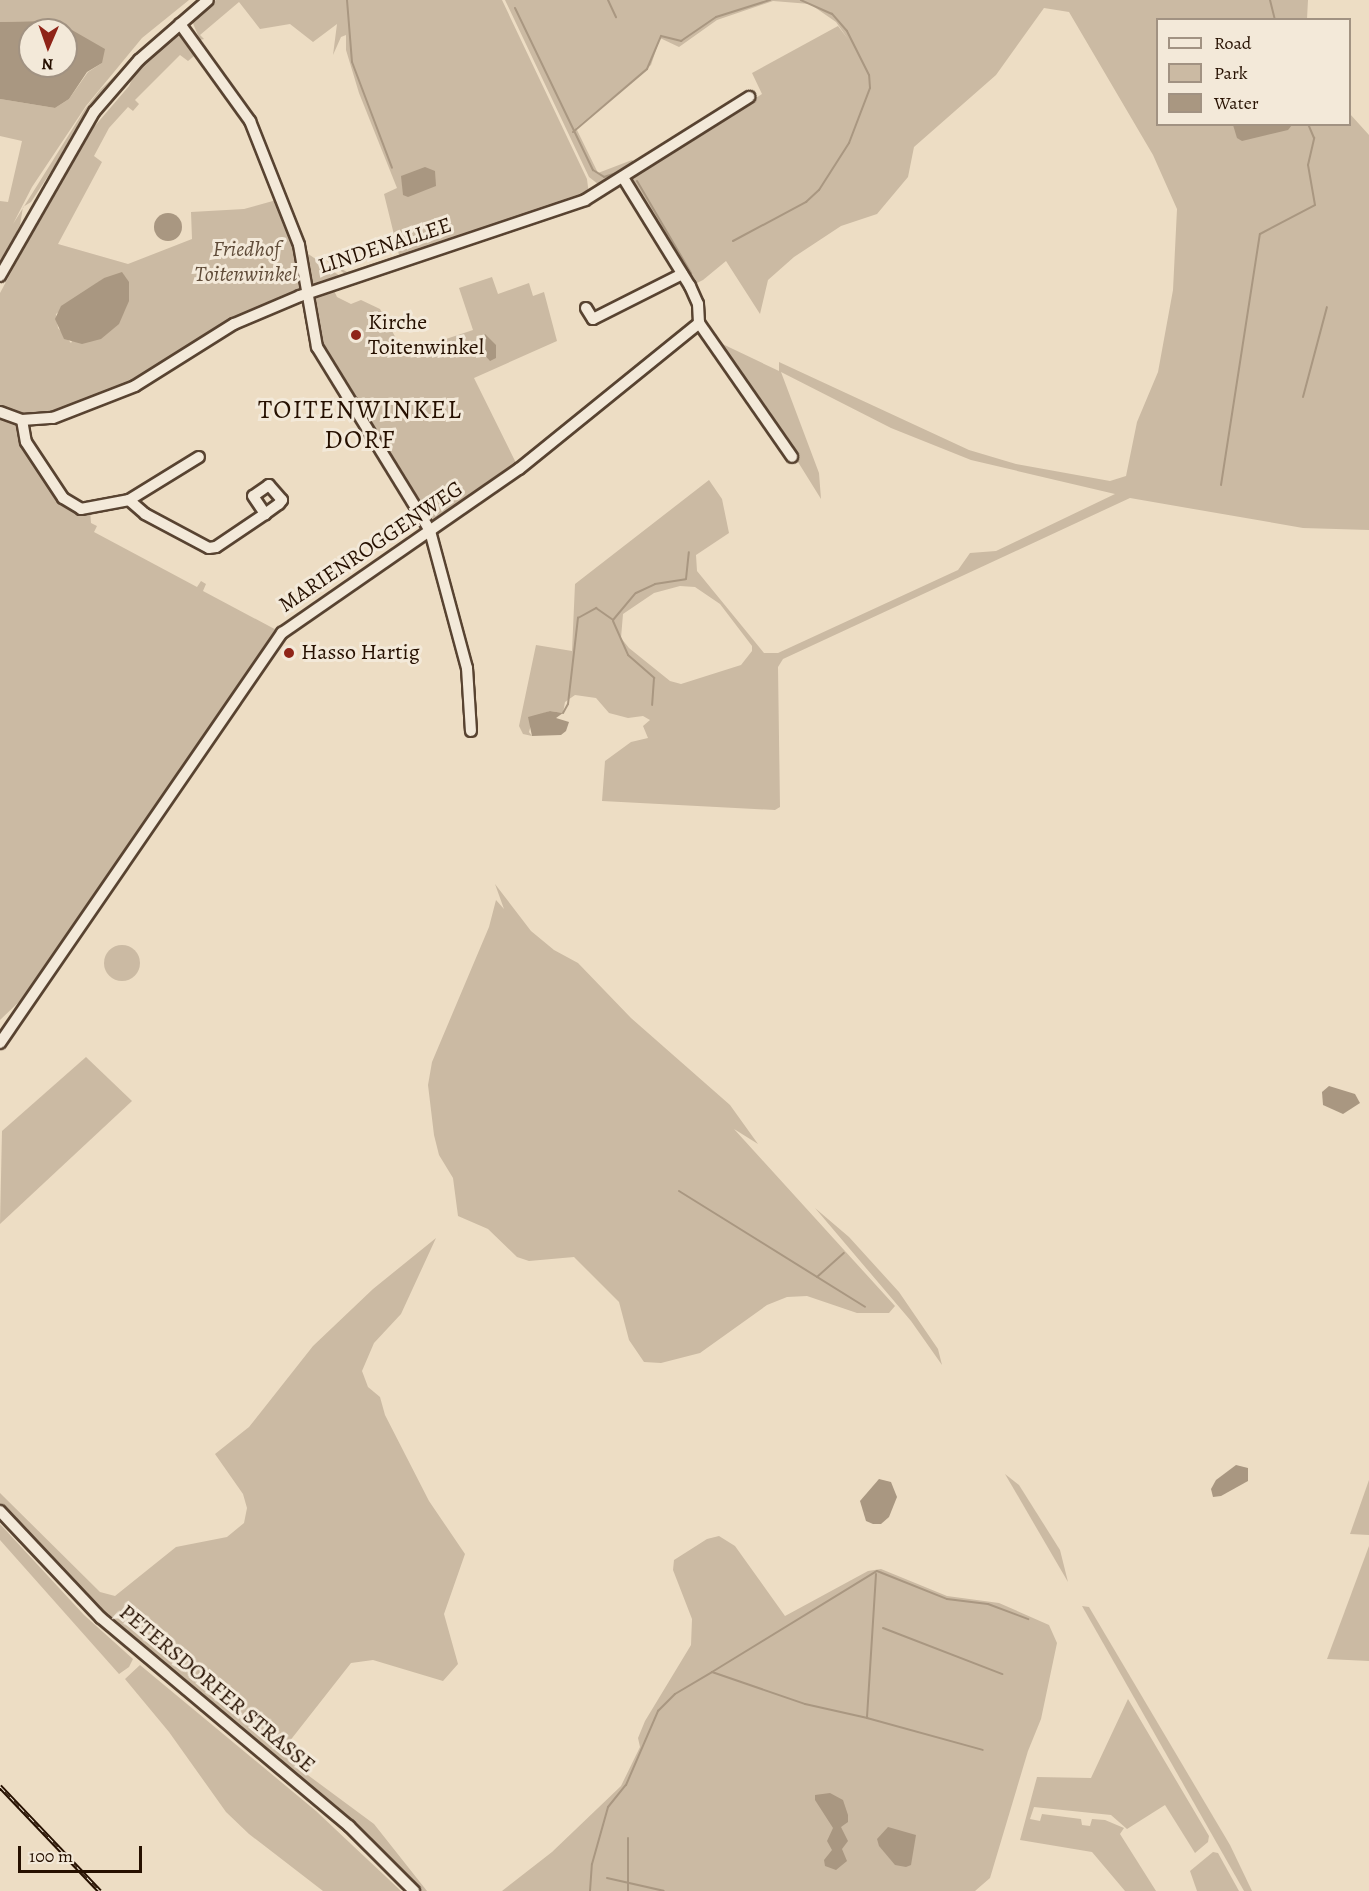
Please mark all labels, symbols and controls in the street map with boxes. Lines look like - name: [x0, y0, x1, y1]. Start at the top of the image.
- north arrow: [18, 18, 78, 78]
- legend: [1156, 18, 1351, 126]
- text: Road: [1214, 31, 1251, 55]
- text: N: [41, 53, 54, 75]
- text: Park: [1214, 61, 1248, 85]
- text: Water: [1214, 91, 1259, 115]
- street label: LINDENALLEE: [315, 212, 455, 280]
- park label: Friedhof Toitenwinkel: [194, 236, 298, 288]
- place label: Kirche Toitenwinkel: [368, 309, 484, 360]
- marker: Kirche Toitenwinkel: [349, 328, 363, 342]
- district label: TOITENWINKEL DORF: [258, 394, 462, 455]
- street label: MARIENROGGENWEG: [274, 476, 468, 618]
- place label: Hasso Hartig: [301, 640, 420, 666]
- marker: Hasso Hartig: [282, 646, 296, 660]
- street label: PETERSDORFER STRASSE: [114, 1599, 320, 1779]
- scale bar: [21, 1834, 146, 1872]
- text: 100 m: [29, 1844, 73, 1868]

